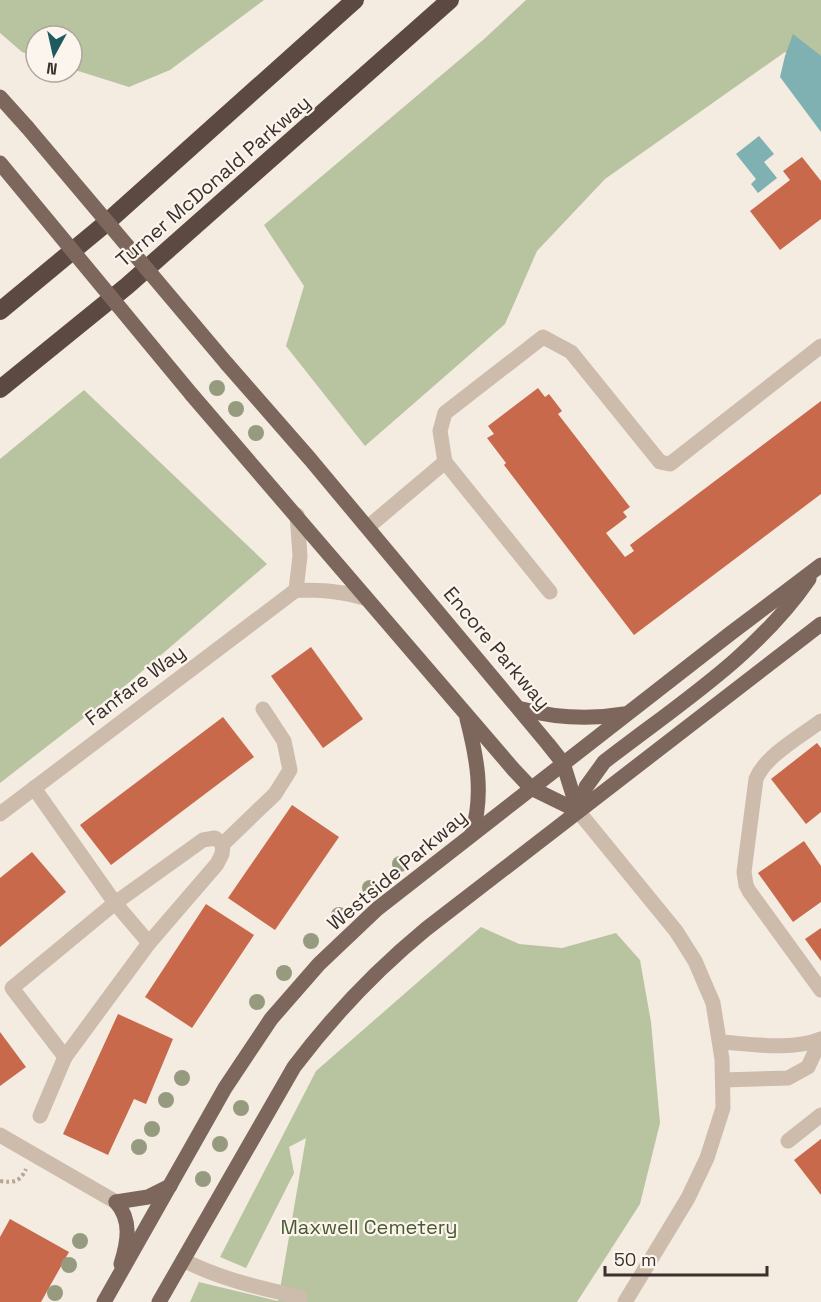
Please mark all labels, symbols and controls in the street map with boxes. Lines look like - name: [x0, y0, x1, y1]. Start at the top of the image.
- north arrow: [24, 24, 84, 84]
- text: N: [45, 57, 59, 80]
- street label: Turner McDonald Parkway: [110, 89, 316, 273]
- street label: Encore Parkway: [438, 581, 556, 715]
- street label: Fanfare Way: [80, 639, 190, 731]
- street label: Westside Parkway: [322, 804, 472, 936]
- park label: Maxwell Cemetery: [280, 1214, 458, 1240]
- scale bar: [605, 1239, 767, 1277]
- text: 50 m: [614, 1248, 656, 1271]

